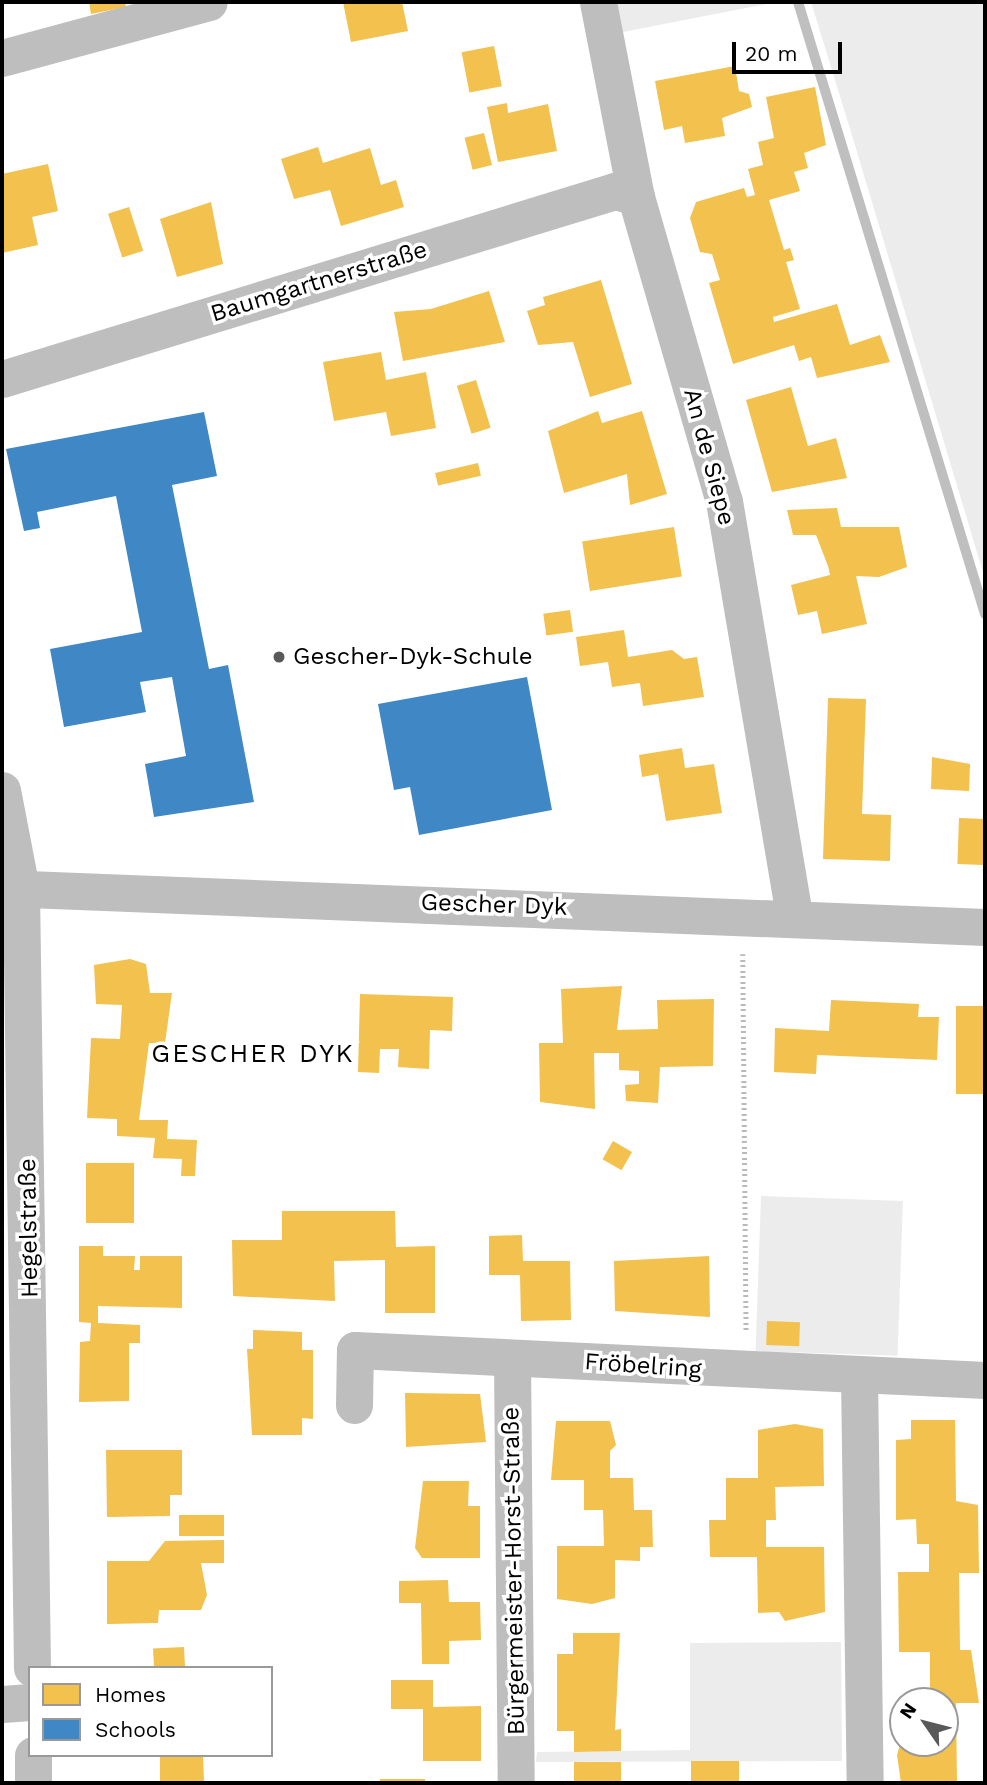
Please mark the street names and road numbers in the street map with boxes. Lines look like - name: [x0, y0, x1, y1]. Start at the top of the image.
- street label: Baumgartnerstraße: [207, 235, 431, 329]
- street label: An de Siepe: [677, 385, 741, 529]
- street label: Gescher Dyk: [420, 888, 568, 922]
- street label: Hegelstraße: [13, 1158, 45, 1298]
- street label: Fröbelring: [583, 1348, 703, 1384]
- street label: Bürgermeister-Horst-Straße: [497, 1407, 531, 1735]

